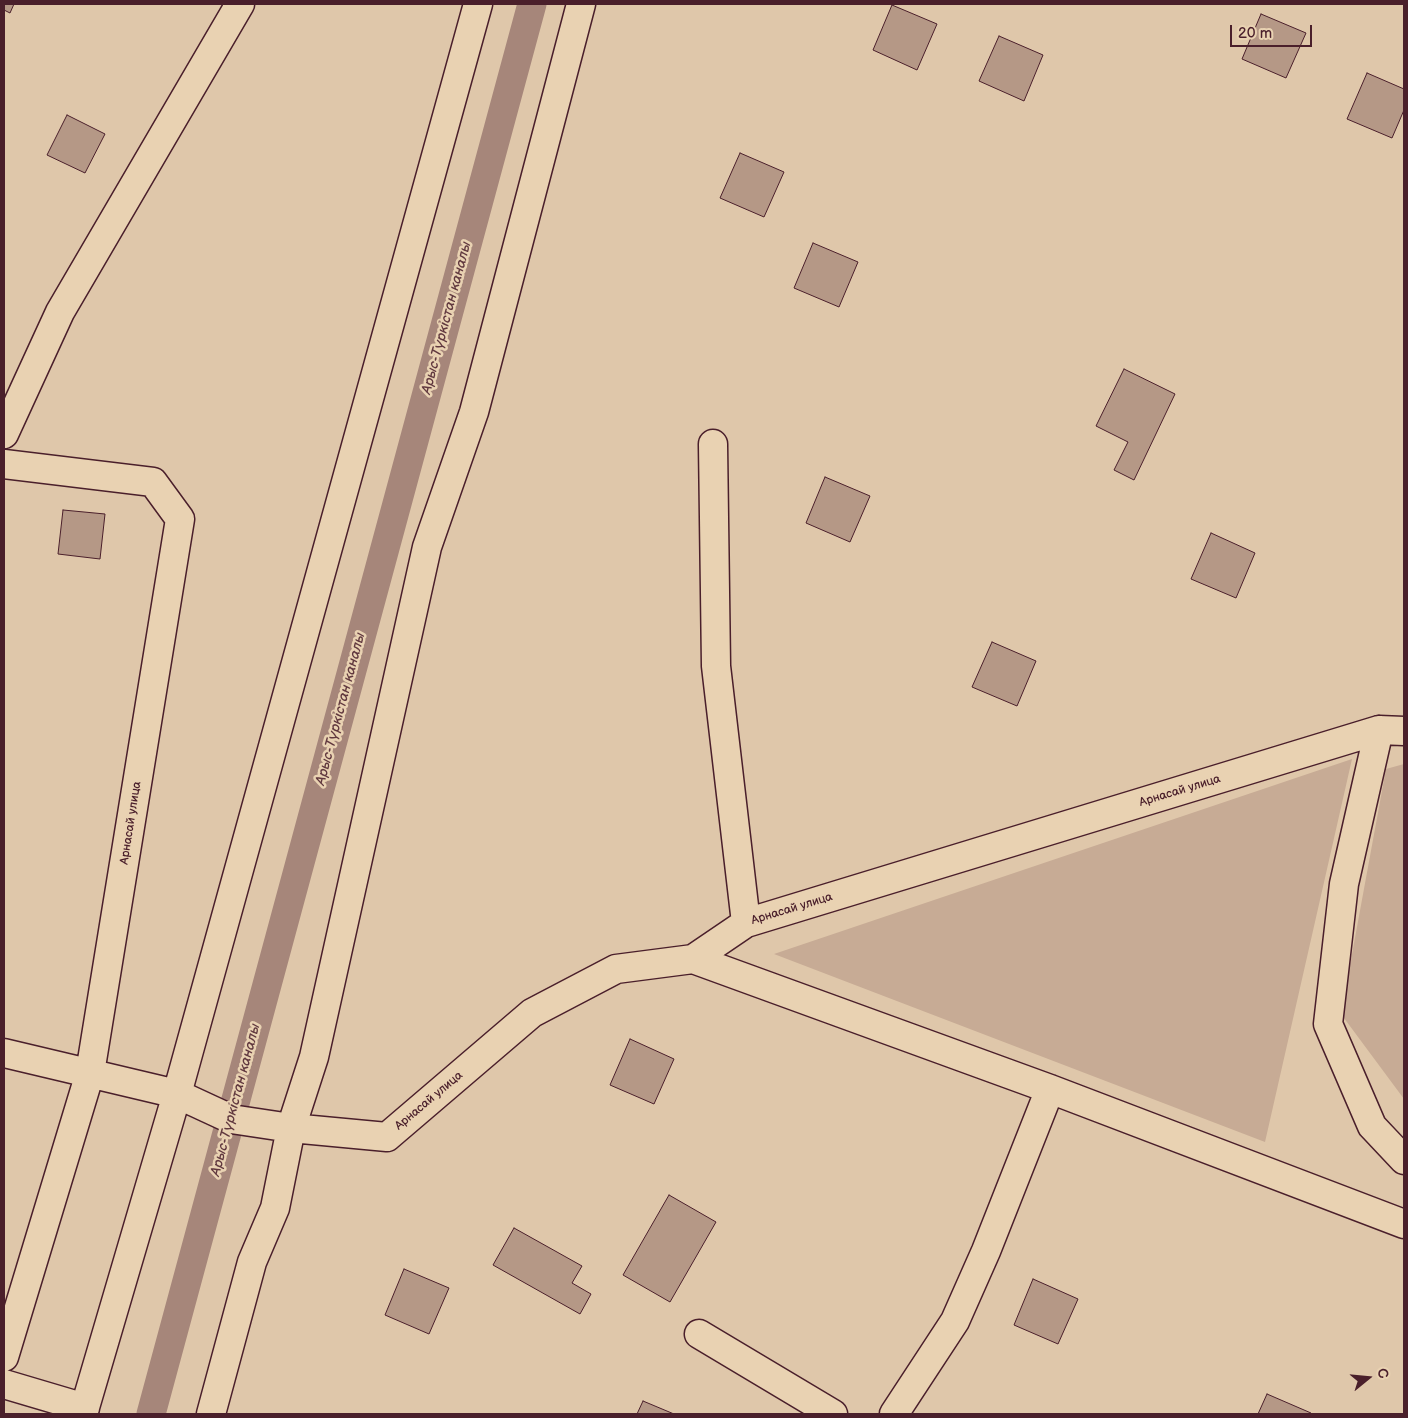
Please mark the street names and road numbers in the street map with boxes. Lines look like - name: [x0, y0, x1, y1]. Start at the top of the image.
- street label: Арнасай улица: [1138, 772, 1222, 810]
- street label: Арнасай улица: [117, 780, 145, 866]
- street label: Арнасай улица: [750, 890, 834, 928]
- street label: Арнасай улица: [392, 1068, 466, 1134]

